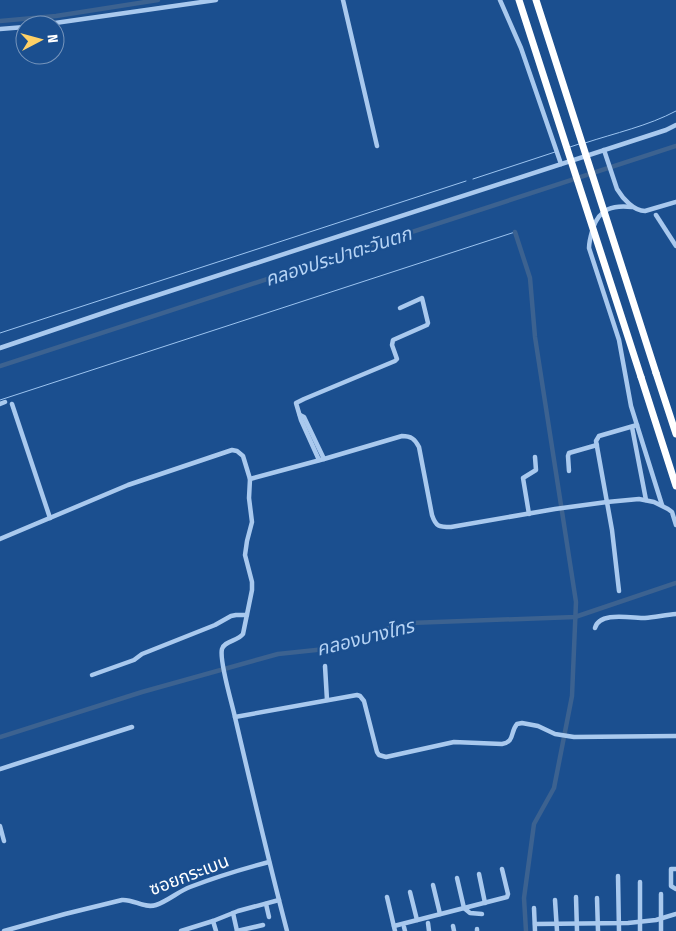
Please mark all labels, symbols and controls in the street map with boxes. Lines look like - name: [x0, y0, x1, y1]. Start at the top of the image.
- north arrow: [15, 15, 65, 65]
- text: N: [44, 34, 61, 44]
- water label: คลองประปาตะวันตก: [262, 222, 415, 291]
- water label: คลองบางไทร: [314, 614, 418, 661]
- street label: ซอยกระเบน: [146, 850, 232, 900]

